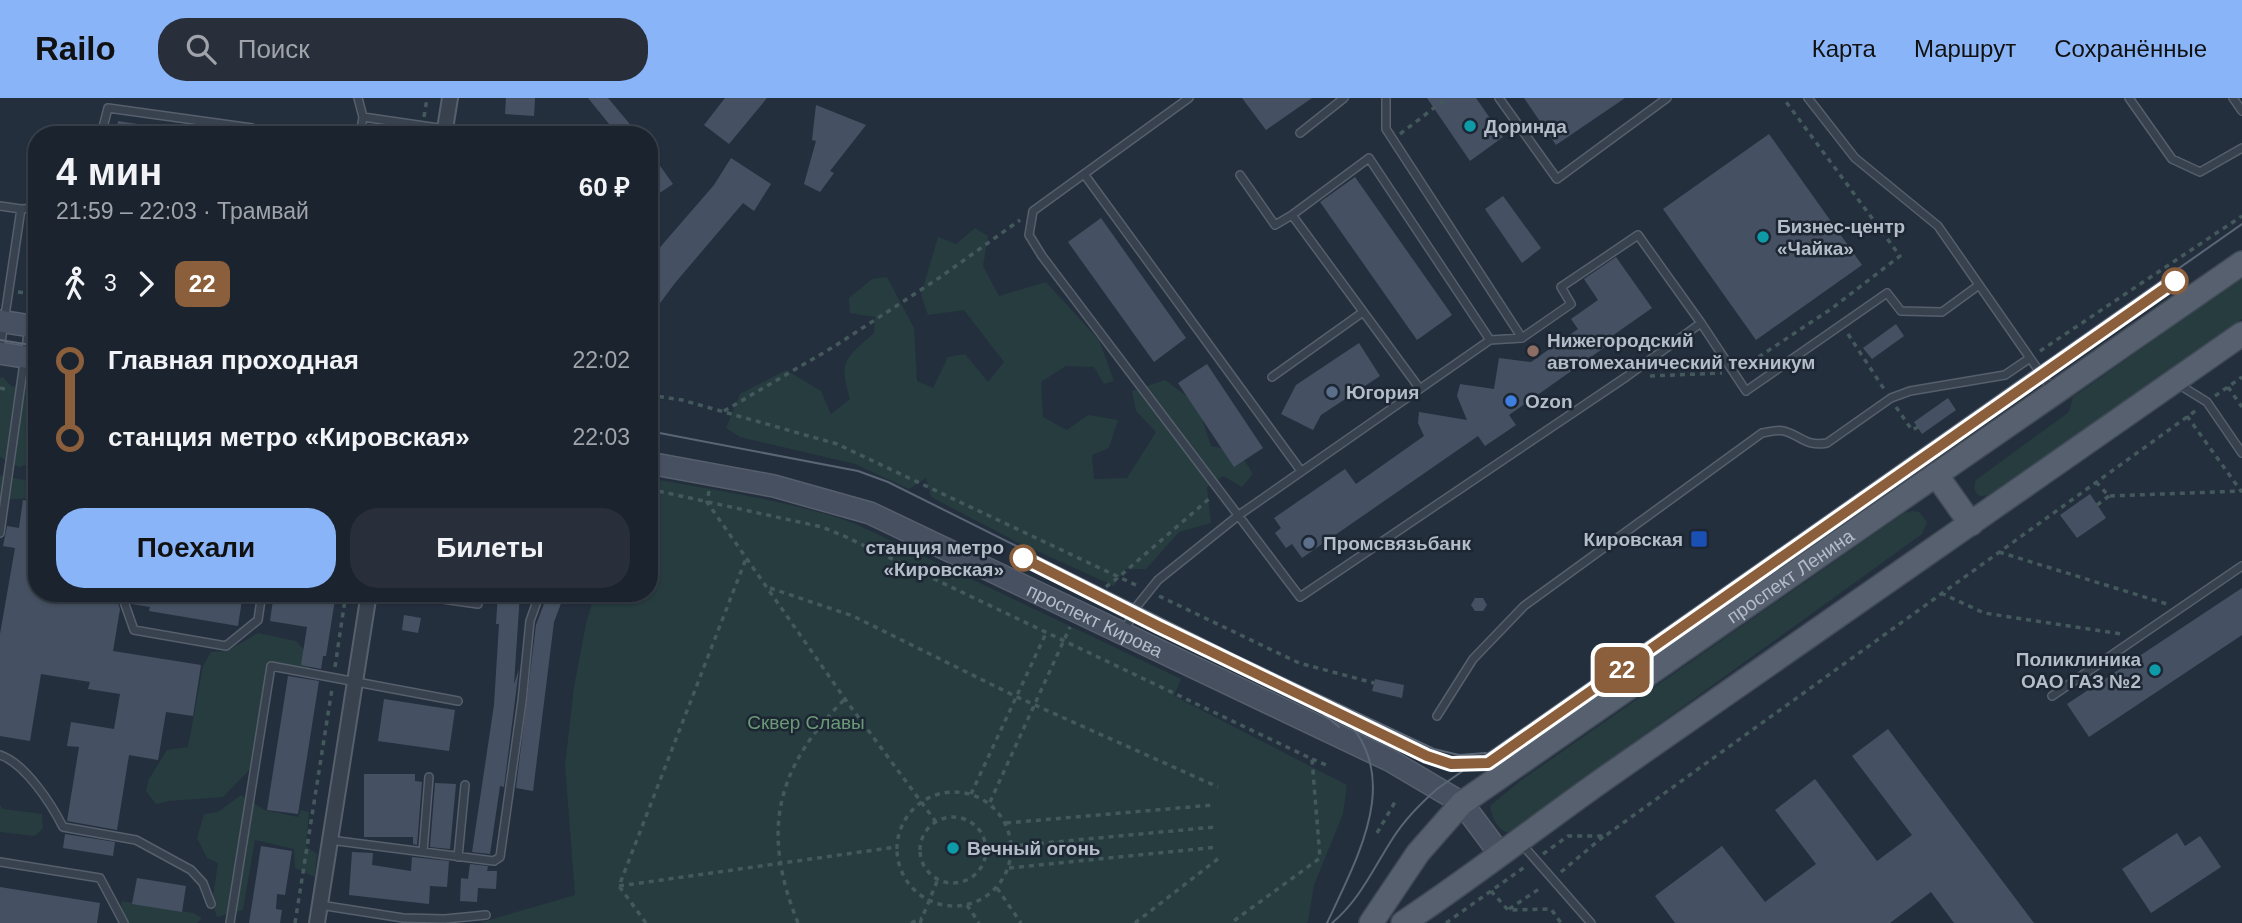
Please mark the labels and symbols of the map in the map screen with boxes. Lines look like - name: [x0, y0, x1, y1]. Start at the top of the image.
- place label: Доринда: [1484, 116, 1567, 137]
- marker: Доринда: [1462, 118, 1478, 134]
- place label: Бизнес-центр «Чайка»: [1777, 216, 1905, 259]
- marker: Бизнес-центр «Чайка»: [1755, 229, 1771, 245]
- unlabelled marker: [2162, 268, 2188, 294]
- place label: Нижегородский автомеханический техникум: [1547, 330, 1815, 373]
- marker: Нижегородский автомеханический техникум: [1525, 343, 1541, 359]
- place label: Югория: [1346, 382, 1419, 403]
- marker: Югория: [1324, 384, 1340, 400]
- place label: Ozon: [1525, 391, 1573, 412]
- marker: Ozon: [1503, 393, 1519, 409]
- street label: проспект Ленина: [1723, 524, 1858, 627]
- place label: Кировская: [1584, 529, 1683, 550]
- marker: Кировская: [1689, 529, 1709, 549]
- place label: Промсвязьбанк: [1323, 533, 1471, 554]
- marker: Промсвязьбанк: [1301, 535, 1317, 551]
- place label: станция метро «Кировская»: [865, 537, 1004, 580]
- marker: станция метро «Кировская»: [1010, 545, 1036, 571]
- street label: проспект Кирова: [1024, 579, 1167, 661]
- line badge: 22: [1590, 647, 1654, 693]
- place label: Поликлиника ОАО ГАЗ №2: [2016, 649, 2141, 692]
- marker: Поликлиника ОАО ГАЗ №2: [2147, 662, 2163, 678]
- park label: Сквер Славы: [747, 712, 865, 733]
- place label: Вечный огонь: [967, 838, 1101, 859]
- marker: Вечный огонь: [945, 840, 961, 856]

